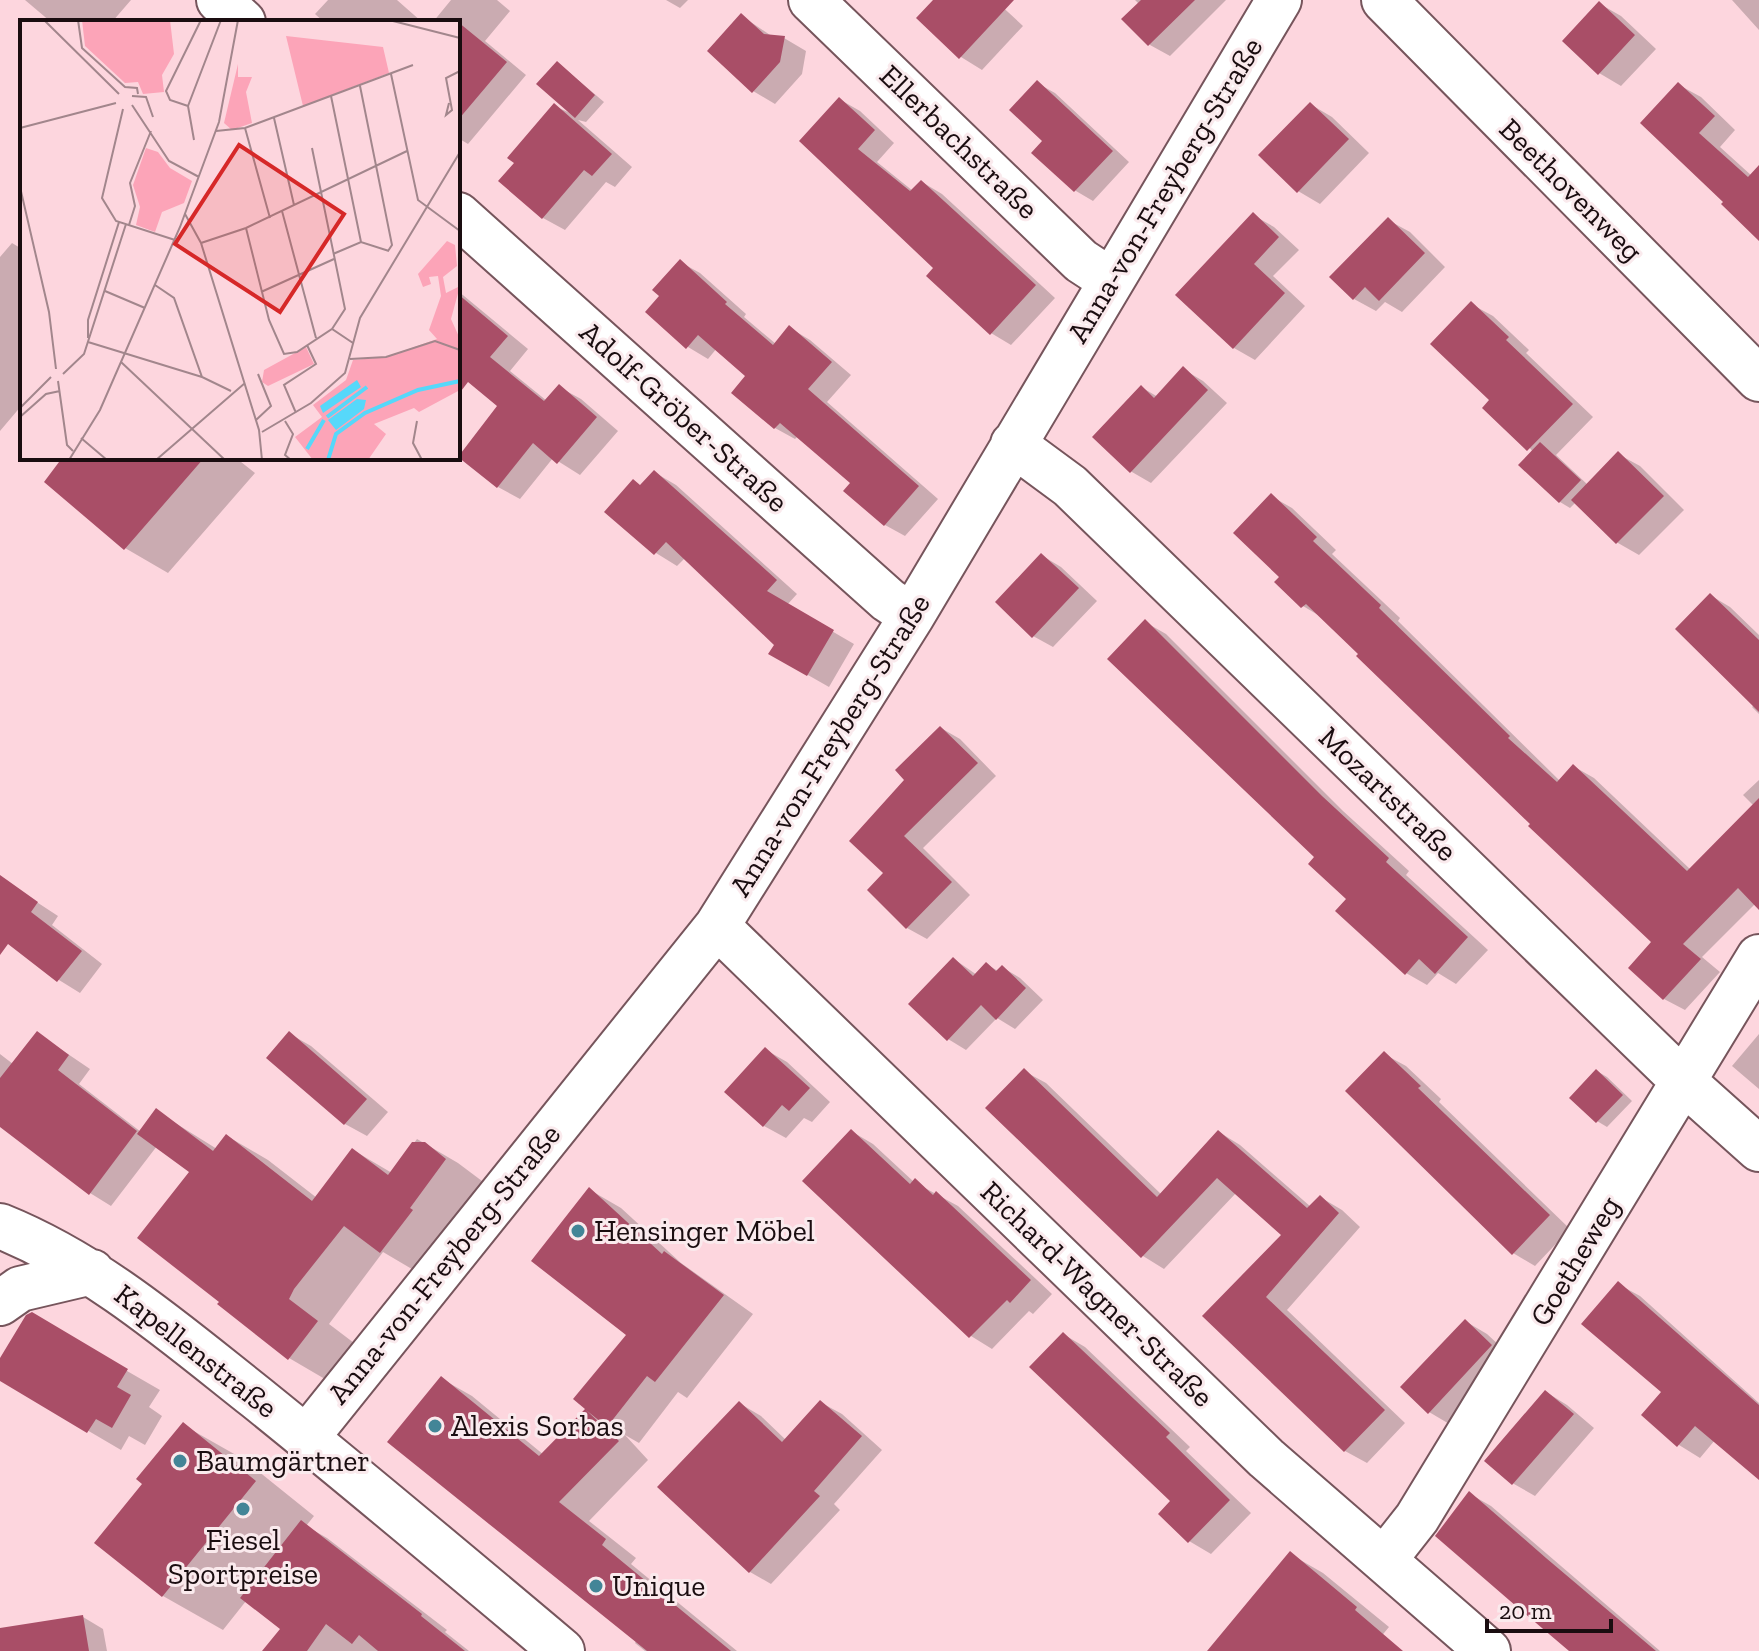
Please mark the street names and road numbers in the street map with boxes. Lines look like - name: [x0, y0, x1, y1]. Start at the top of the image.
- street label: Anna-von-Freyberg-Straße: [1060, 31, 1270, 349]
- street label: Ellerbachstraße: [872, 57, 1046, 227]
- street label: Beethovenweg: [1492, 111, 1650, 269]
- street label: Adolf-Gröber-Straße: [572, 314, 796, 520]
- street label: Anna-von-Freyberg-Straße: [722, 587, 938, 903]
- street label: Mozartstraße: [1311, 719, 1465, 869]
- street label: Anna-von-Freyberg-Straße: [320, 1117, 568, 1411]
- street label: Richard-Wagner-Straße: [973, 1174, 1221, 1414]
- street label: Goetheweg: [1522, 1190, 1628, 1332]
- street label: Kapellenstraße: [107, 1276, 285, 1426]

